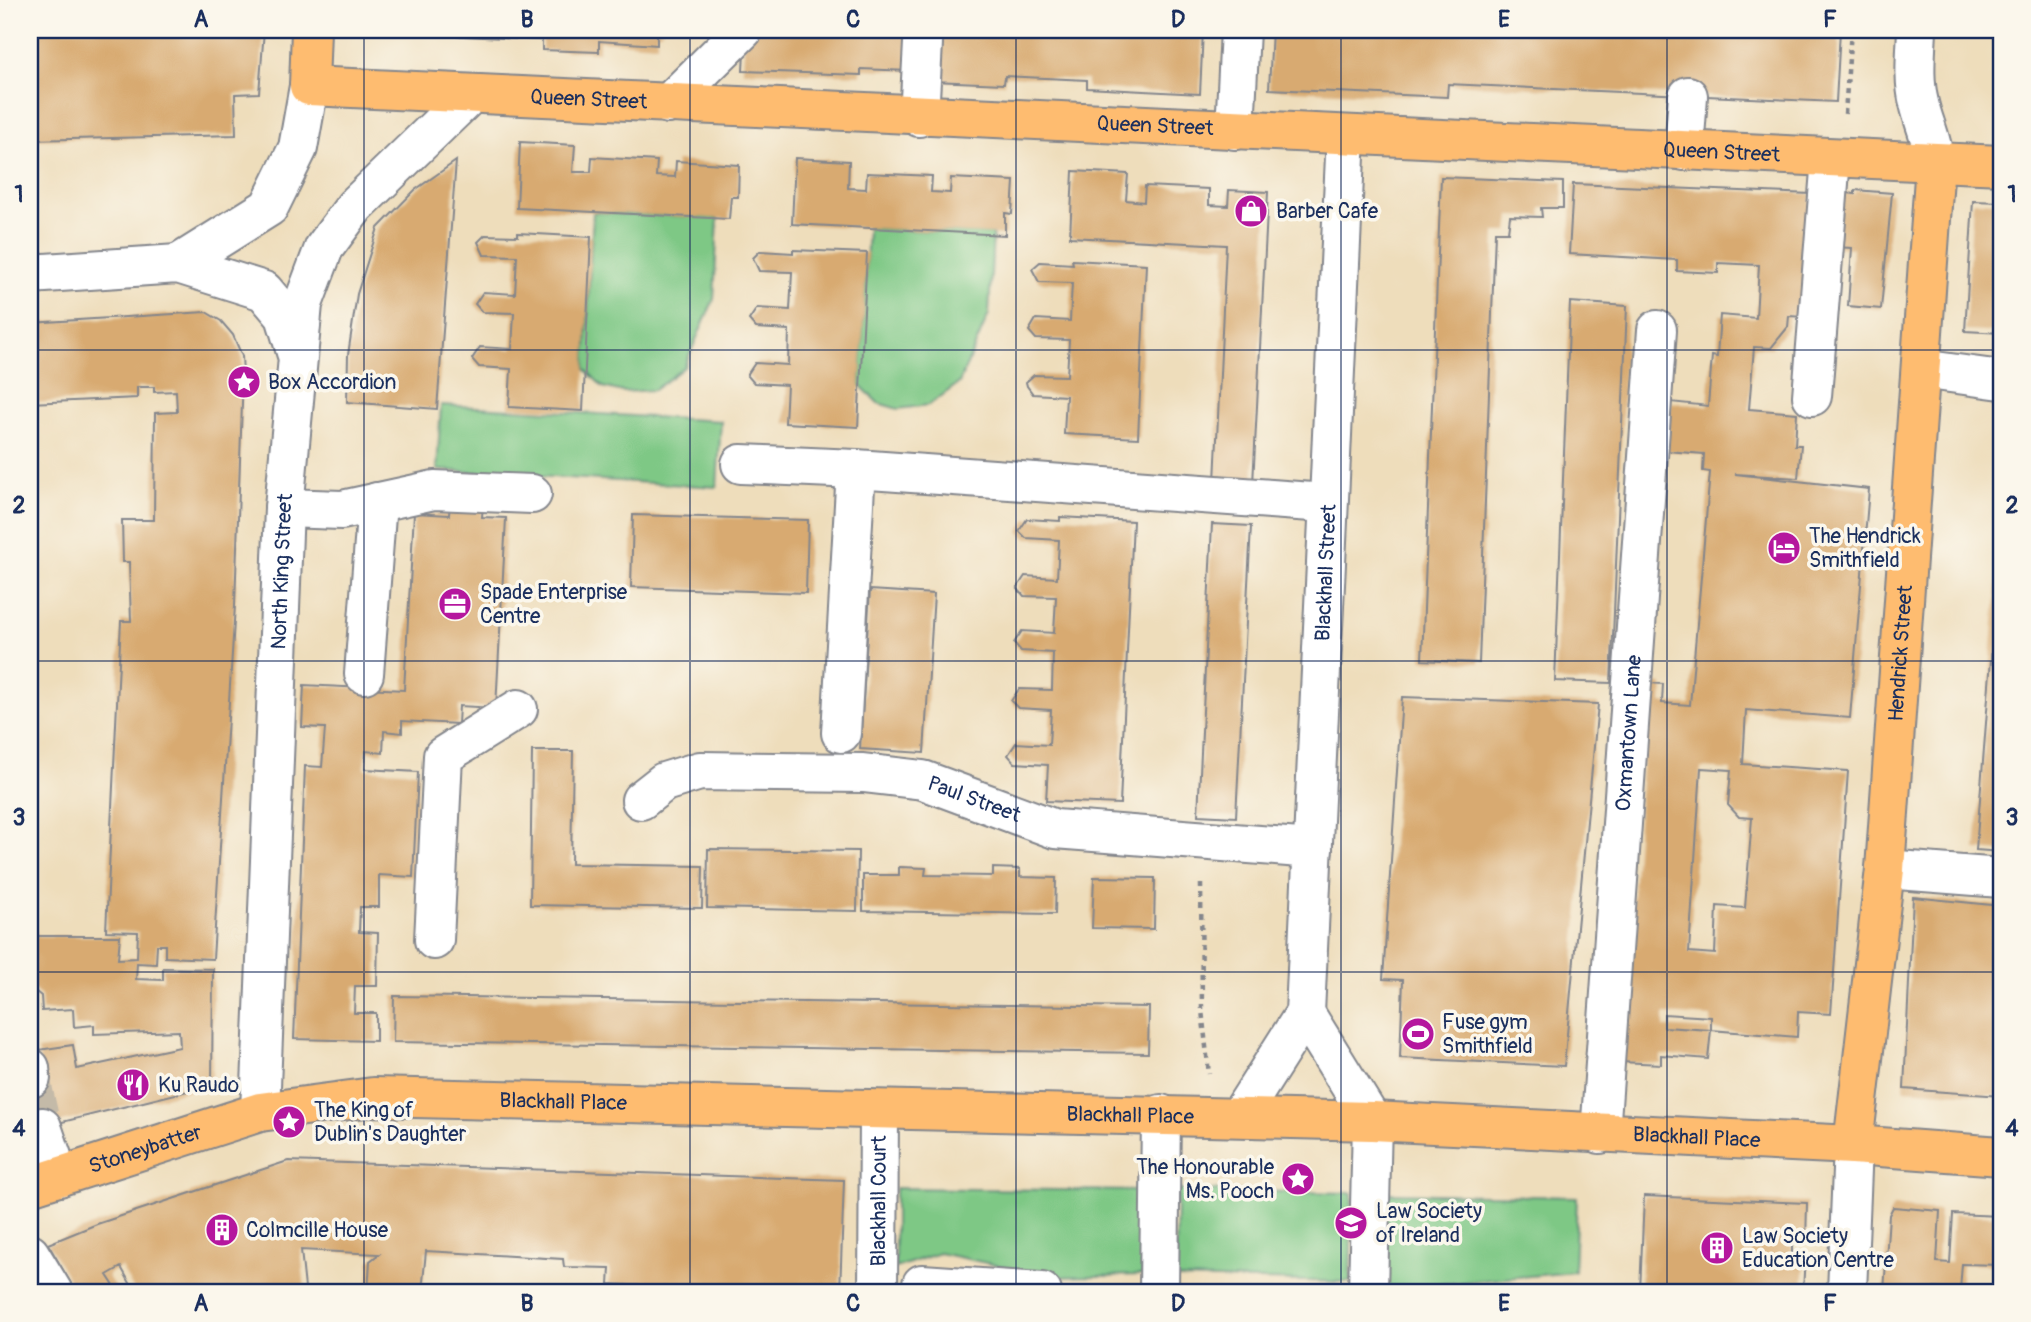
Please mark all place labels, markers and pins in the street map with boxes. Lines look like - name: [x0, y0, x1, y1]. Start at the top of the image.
- shop icon: Barber Cafe: [1232, 192, 1270, 230]
- place label: Barber Cafe: [1276, 198, 1379, 225]
- place icon: Box Accordion: [225, 363, 263, 401]
- place label: Box Accordion: [268, 369, 396, 396]
- place label: The Hendrick Smithfield: [1809, 523, 1921, 574]
- hotel icon: The Hendrick Smithfield: [1765, 529, 1803, 567]
- place label: Spade Enterprise Centre: [480, 579, 628, 630]
- office icon: Spade Enterprise Centre: [436, 585, 474, 623]
- place label: Fuse gym Smithfield: [1442, 1009, 1533, 1060]
- sports icon: Fuse gym Smithfield: [1399, 1015, 1437, 1053]
- restaurant icon: Ku Raudo: [114, 1066, 152, 1104]
- place label: Ku Raudo: [158, 1072, 239, 1099]
- place label: The King of Dublin's Daughter: [314, 1097, 467, 1148]
- place icon: The King of Dublin's Daughter: [270, 1103, 308, 1141]
- place label: The Honourable Ms. Pooch: [1136, 1154, 1275, 1205]
- place icon: The Honourable Ms. Pooch: [1279, 1160, 1317, 1198]
- place label: Law Society of Ireland: [1376, 1198, 1482, 1249]
- school or university icon: Law Society of Ireland: [1332, 1204, 1370, 1242]
- building icon: Colmcille House: [203, 1211, 241, 1249]
- place label: Colmcille House: [246, 1217, 389, 1244]
- place label: Law Society Education Centre: [1742, 1223, 1894, 1274]
- building icon: Law Society Education Centre: [1698, 1229, 1736, 1267]

